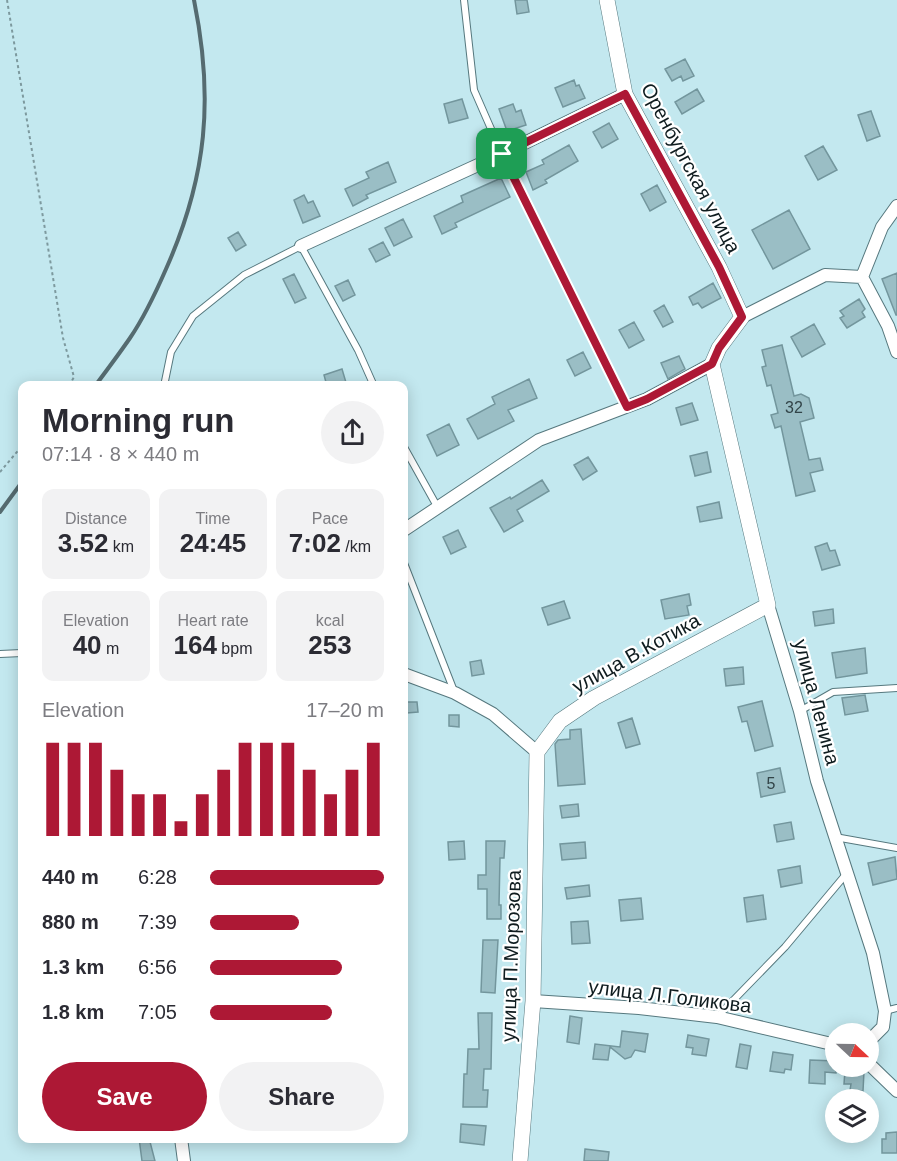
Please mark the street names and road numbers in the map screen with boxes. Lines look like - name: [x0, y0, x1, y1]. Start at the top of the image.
- street label: Оренбургская улица: [637, 79, 746, 258]
- street label: улица В.Котика: [568, 608, 704, 697]
- street label: улица Ленина: [790, 637, 845, 768]
- street label: улица П.Морозова: [497, 869, 525, 1042]
- street label: улица Л.Голикова: [587, 975, 754, 1017]

